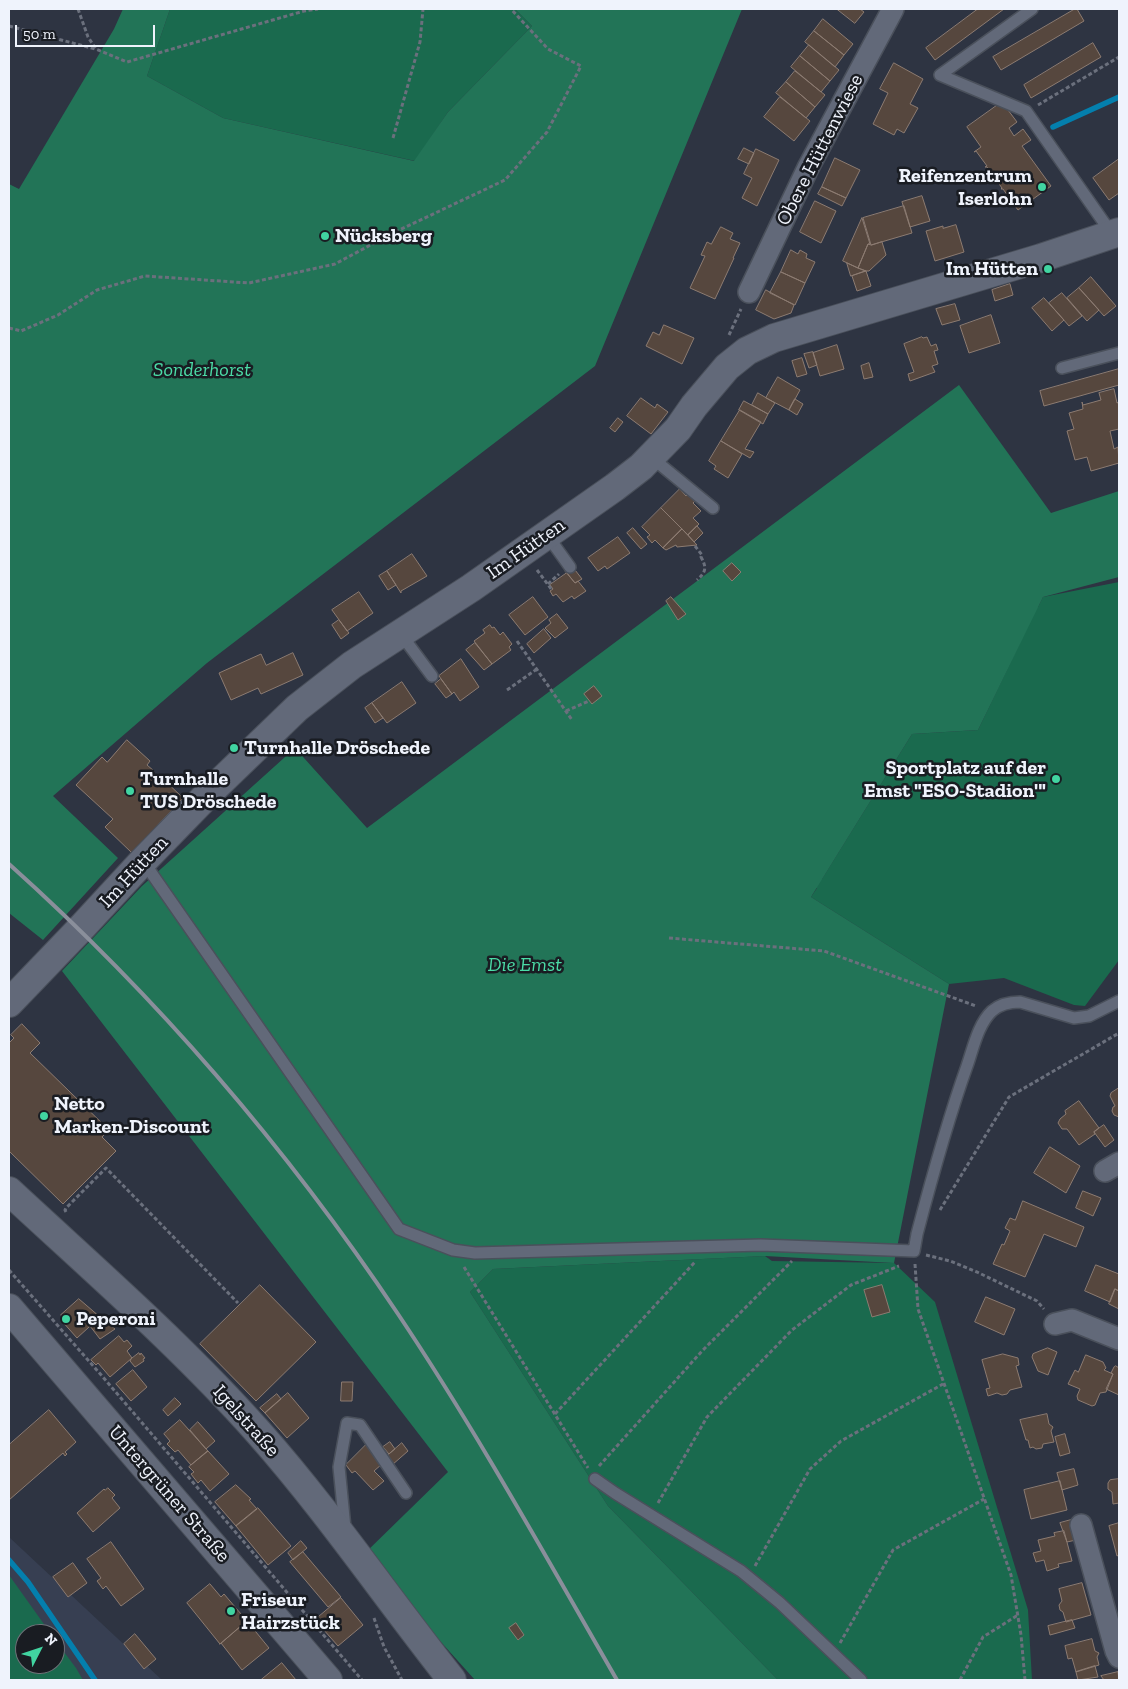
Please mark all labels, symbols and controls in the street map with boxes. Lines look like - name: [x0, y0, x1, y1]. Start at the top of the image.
- scale bar: [18, 15, 158, 47]
- text: 50 m: [23, 25, 56, 43]
- street label: Obere Hüttenwiese: [771, 70, 869, 230]
- place label: Reifenzentrum Iserlohn: [898, 164, 1032, 211]
- marker: Reifenzentrum Iserlohn: [1036, 181, 1048, 193]
- place label: Nücksberg: [335, 224, 432, 248]
- marker: Nücksberg: [319, 230, 331, 242]
- place label: Im Hütten: [946, 257, 1038, 281]
- marker: Im Hütten: [1042, 263, 1054, 275]
- park label: Sonderhorst: [153, 358, 251, 382]
- street label: Im Hütten: [482, 513, 570, 585]
- place label: Turnhalle Dröschede: [244, 736, 430, 760]
- marker: Turnhalle Dröschede: [228, 742, 240, 754]
- place label: Sportplatz auf der Emst "ESO-Stadion'": [864, 756, 1046, 803]
- place label: Turnhalle TUS Dröschede: [140, 767, 276, 814]
- marker: Sportplatz auf der Emst "ESO-Stadion'": [1050, 773, 1062, 785]
- marker: Turnhalle TUS Dröschede: [124, 785, 136, 797]
- street label: Im Hütten: [95, 831, 173, 913]
- park label: Die Emst: [488, 953, 562, 977]
- place label: Netto Marken-Discount: [54, 1092, 209, 1139]
- marker: Netto Marken-Discount: [38, 1110, 50, 1122]
- place label: Peperoni: [76, 1307, 155, 1331]
- marker: Peperoni: [60, 1313, 72, 1325]
- street label: Igelstraße: [208, 1380, 284, 1462]
- street label: Untergrüner Straße: [103, 1421, 235, 1567]
- place label: Friseur Hairzstück: [241, 1588, 340, 1635]
- marker: Friseur Hairzstück: [225, 1605, 237, 1617]
- north arrow: [15, 1624, 65, 1674]
- text: N: [41, 1630, 61, 1649]

